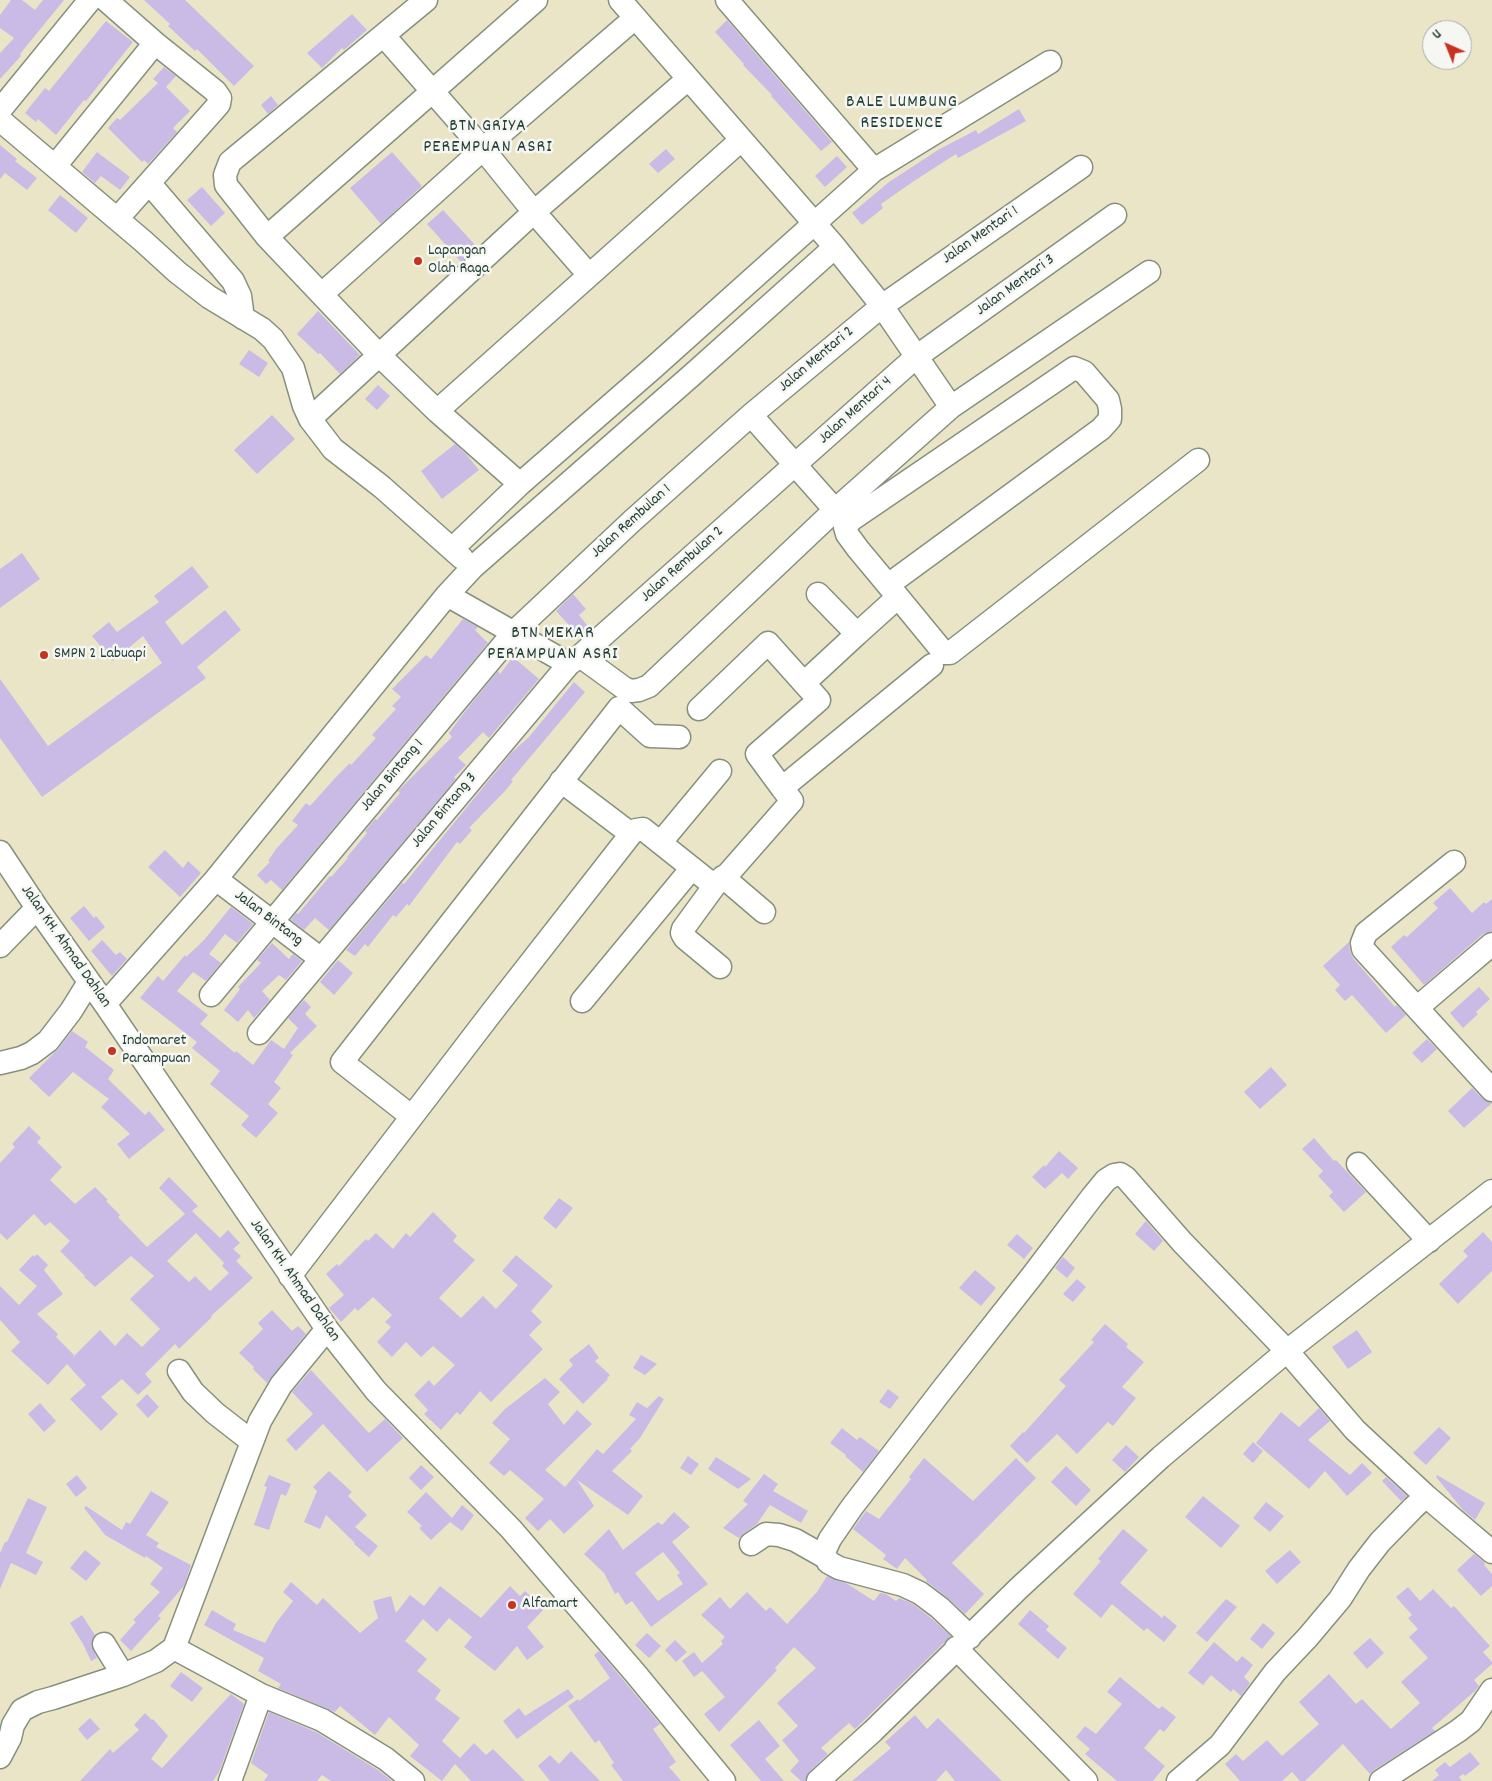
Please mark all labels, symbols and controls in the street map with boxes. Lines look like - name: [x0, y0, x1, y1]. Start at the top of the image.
- north arrow: [1422, 20, 1472, 70]
- text: U: [1428, 25, 1447, 44]
- district label: BALE LUMBUNG RESIDENCE: [845, 93, 959, 136]
- district label: BTN GRIYA PEREMPUAN ASRI: [421, 117, 555, 160]
- street label: Jalan Mentari 1: [939, 203, 1023, 269]
- place label: Lapangan Olah Raga: [428, 242, 489, 280]
- street label: Jalan Mentari 3: [973, 251, 1059, 321]
- marker: Lapangan Olah Raga: [412, 255, 424, 267]
- street label: Jalan Mentari 2: [775, 323, 859, 397]
- street label: Jalan Mentari 4: [815, 373, 897, 449]
- street label: Jalan Rembulan 1: [588, 481, 676, 563]
- street label: Jalan Rembulan 2: [638, 523, 728, 607]
- district label: BTN MEKAR PERAMPUAN ASRI: [486, 624, 620, 666]
- place label: SMPN 2 Labuapi: [54, 645, 146, 665]
- marker: SMPN 2 Labuapi: [38, 649, 50, 661]
- street label: Jalan Bintang 1: [357, 736, 429, 816]
- street label: Jalan Bintang 3: [408, 770, 482, 852]
- street label: Jalan KH. Ahmad Dahlan: [16, 882, 114, 1012]
- street label: Jalan Bintang: [230, 887, 306, 951]
- place label: Indomaret Parampuan: [122, 1032, 190, 1070]
- marker: Indomaret Parampuan: [106, 1045, 118, 1057]
- street label: Jalan KH. Ahmad Dahlan: [245, 1216, 343, 1346]
- place label: Alfamart: [522, 1595, 578, 1615]
- marker: Alfamart: [506, 1599, 518, 1611]

